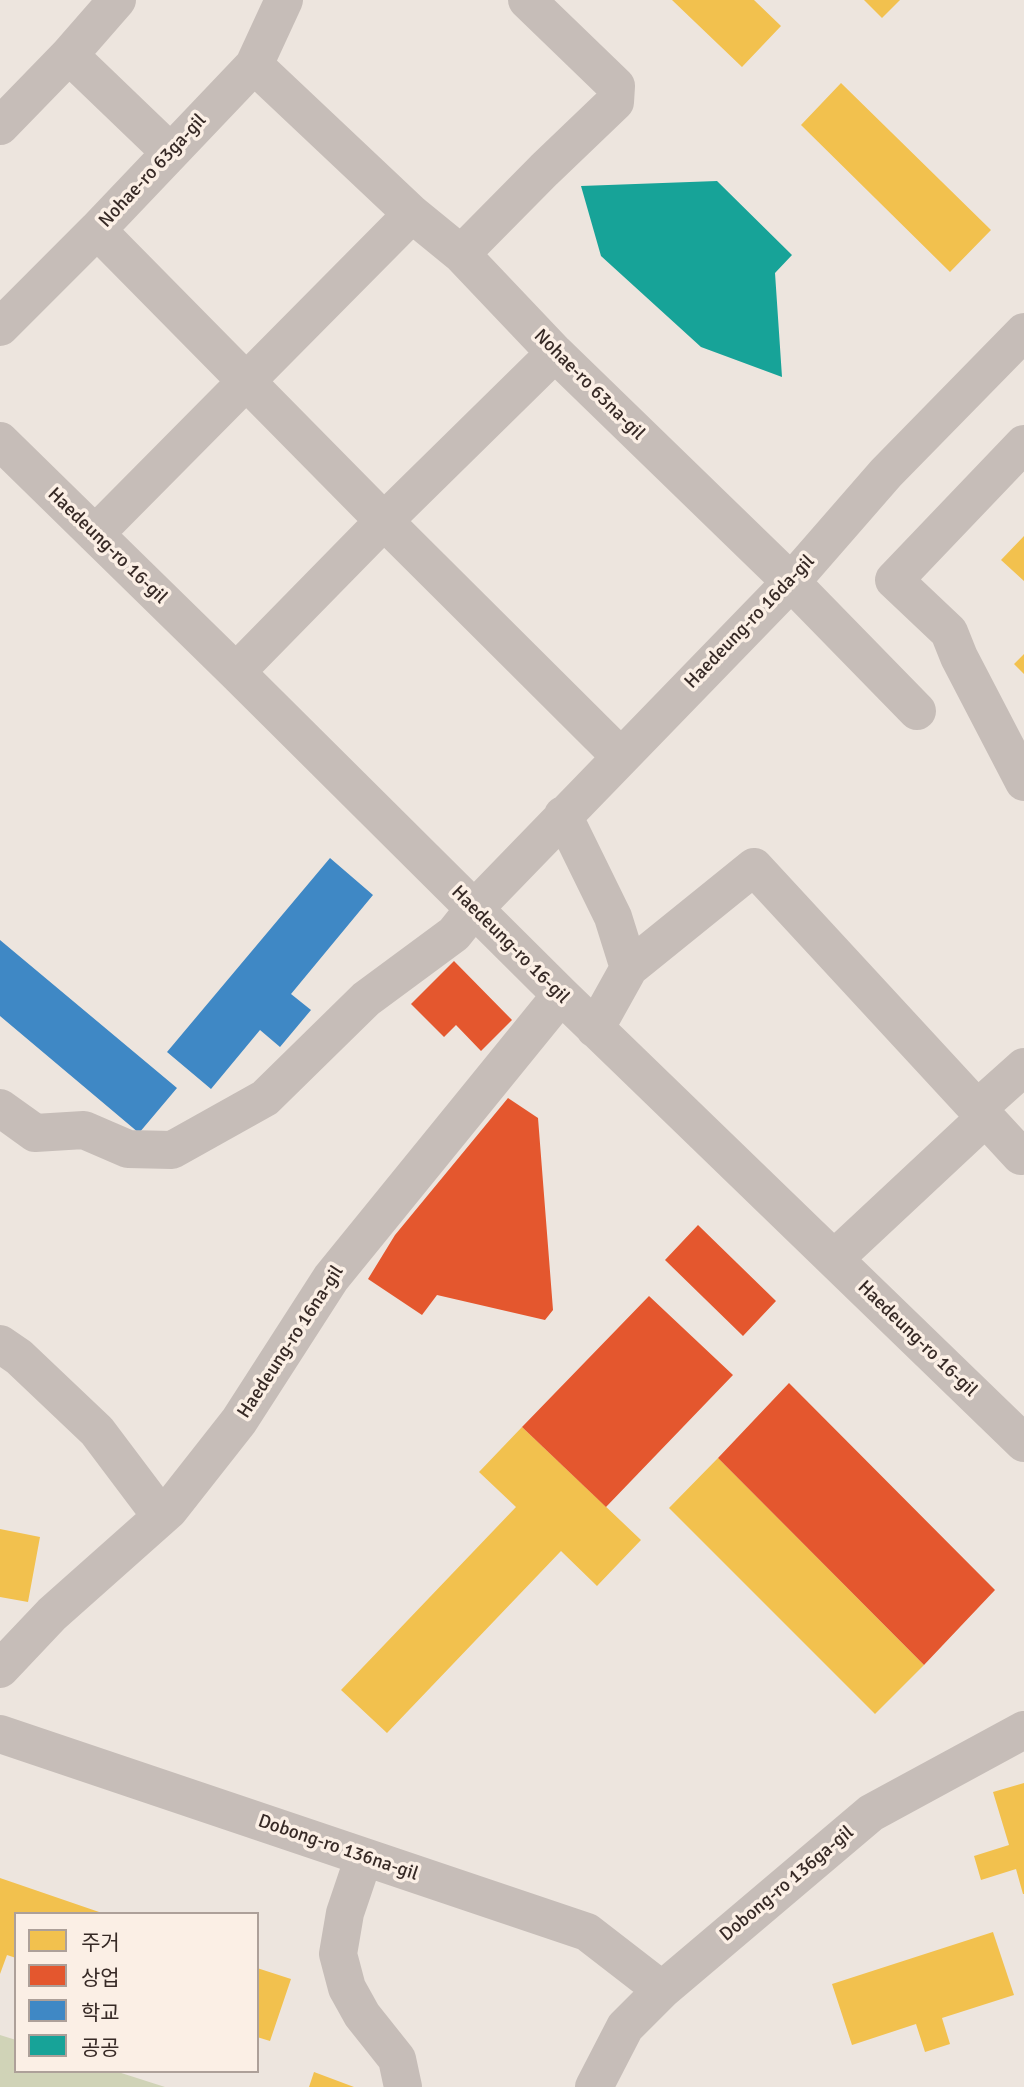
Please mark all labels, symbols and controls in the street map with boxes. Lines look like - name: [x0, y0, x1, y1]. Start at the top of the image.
- street label: Nohae-ro 63ga-gil: [95, 109, 211, 233]
- street label: Nohae-ro 63na-gil: [529, 325, 649, 445]
- street label: Haedeung-ro 16-gil: [42, 483, 172, 609]
- street label: Haedeung-ro 16da-gil: [680, 550, 820, 694]
- street label: Haedeung-ro 16-gil: [446, 881, 574, 1009]
- street label: Haedeung-ro 16na-gil: [233, 1261, 349, 1423]
- street label: Haedeung-ro 16-gil: [852, 1276, 982, 1402]
- street label: Dobong-ro 136na-gil: [255, 1810, 421, 1886]
- street label: Dobong-ro 136ga-gil: [715, 1821, 859, 1947]
- legend: [14, 1912, 259, 2073]
- text: 주거: [81, 1930, 120, 1956]
- text: 상업: [81, 1965, 120, 1991]
- text: 학교: [81, 2000, 120, 2026]
- text: 공공: [81, 2035, 120, 2061]

